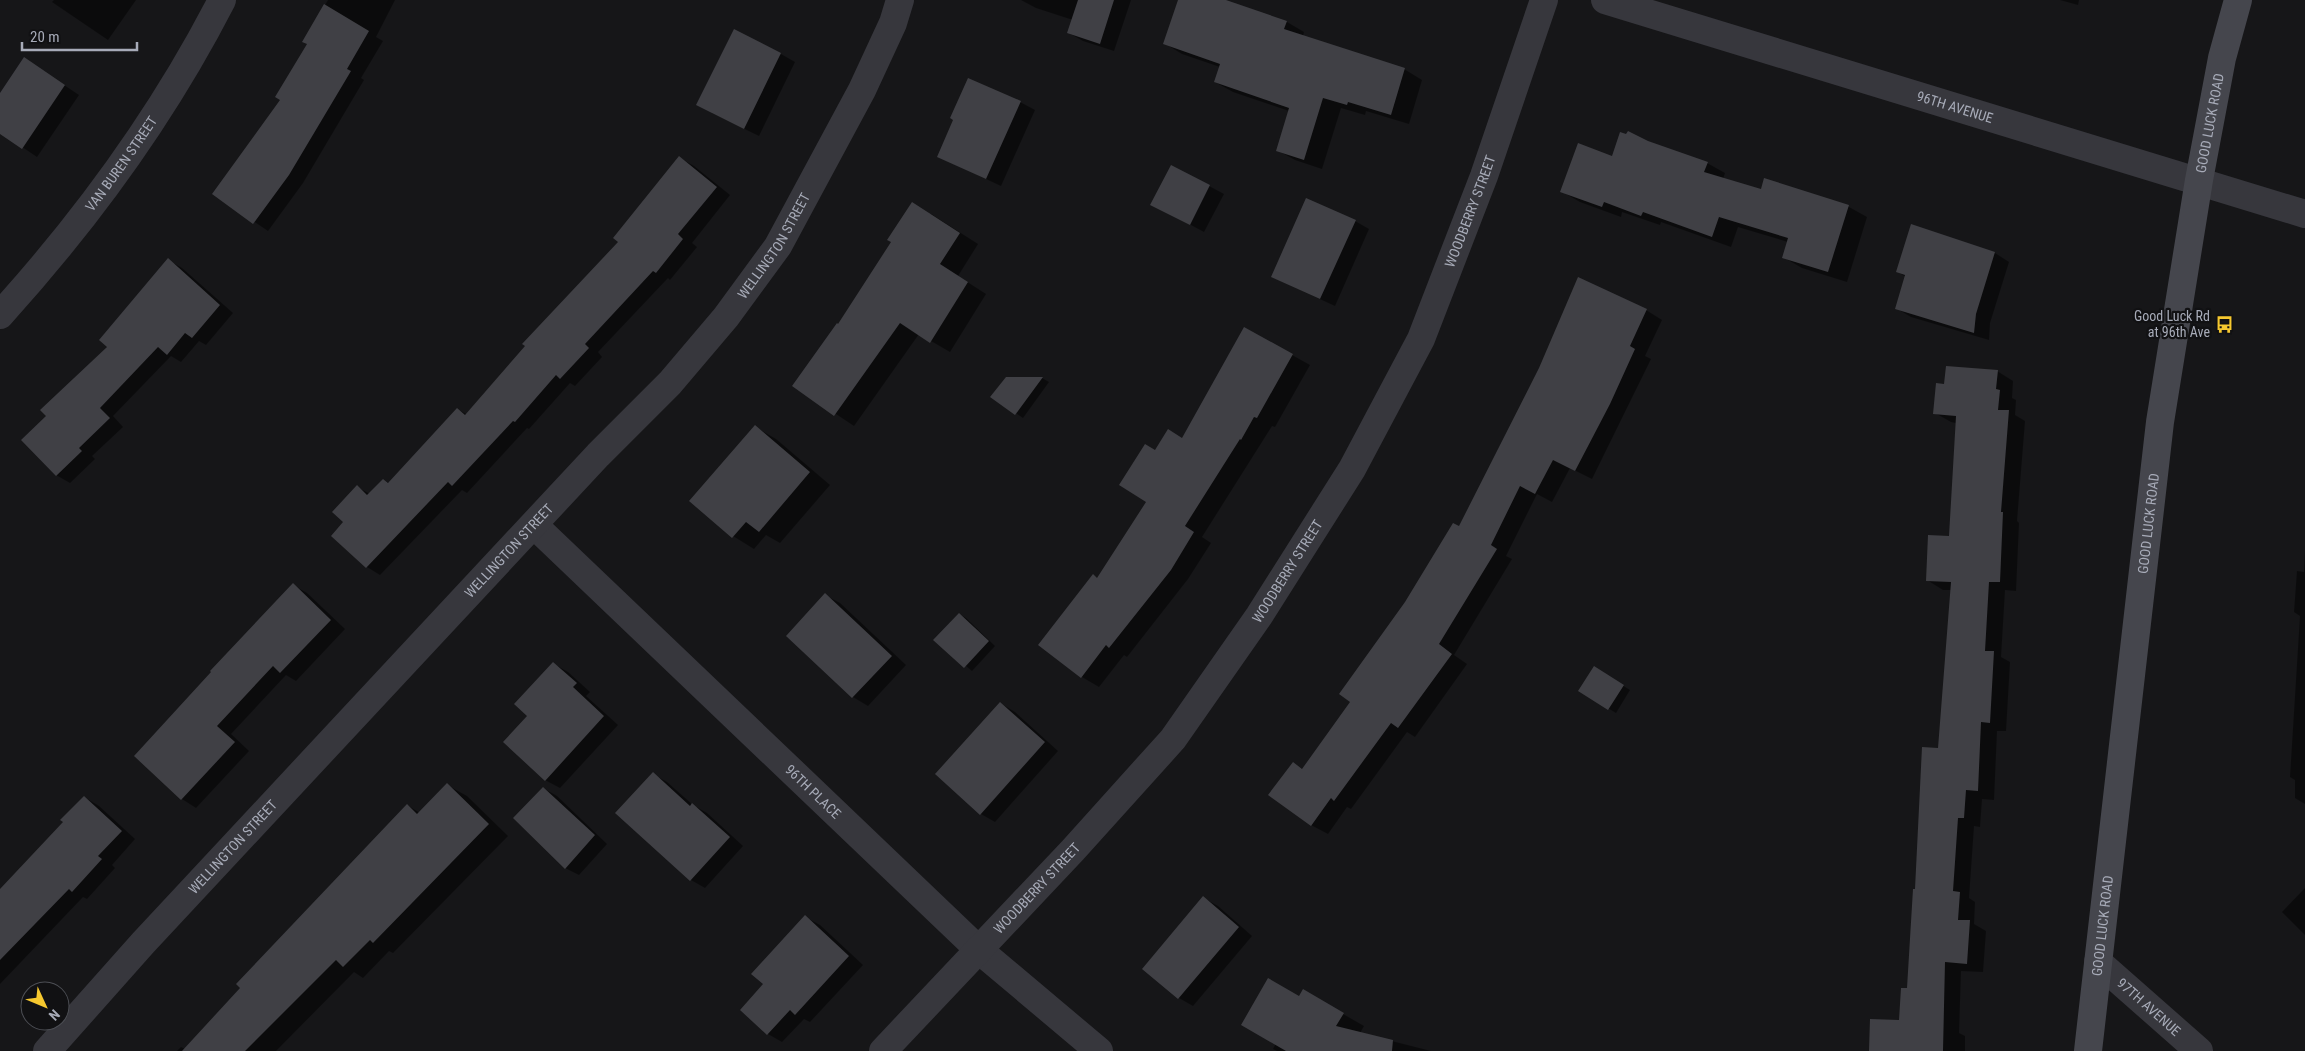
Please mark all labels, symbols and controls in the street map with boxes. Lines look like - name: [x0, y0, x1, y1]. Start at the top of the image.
- scale bar: [22, 20, 138, 52]
- text: 20 m: [30, 28, 60, 46]
- street label: GOOD LUCK ROAD: [2192, 72, 2227, 174]
- street label: 96TH AVENUE: [1915, 88, 1995, 126]
- street label: VAN BUREN STREET: [82, 113, 160, 214]
- street label: WOODBERRY STREET: [1441, 153, 1498, 270]
- street label: WELLINGTON STREET: [734, 190, 813, 302]
- place label: Good Luck Rd at 96th Ave: [2134, 308, 2210, 340]
- bus stop icon: Good Luck Rd at 96th Ave: [2214, 314, 2234, 334]
- street label: GOOD LUCK ROAD: [2135, 472, 2162, 575]
- street label: WELLINGTON STREET: [461, 500, 556, 601]
- street label: WOODBERRY STREET: [1249, 517, 1326, 626]
- street label: 96TH PLACE: [782, 761, 844, 822]
- street label: WELLINGTON STREET: [185, 797, 280, 897]
- street label: WOODBERRY STREET: [990, 840, 1083, 937]
- street label: GOOD LUCK ROAD: [2089, 875, 2116, 977]
- street label: 97TH AVENUE: [2114, 975, 2184, 1039]
- north arrow: [20, 981, 70, 1031]
- text: N: [46, 1006, 63, 1024]

